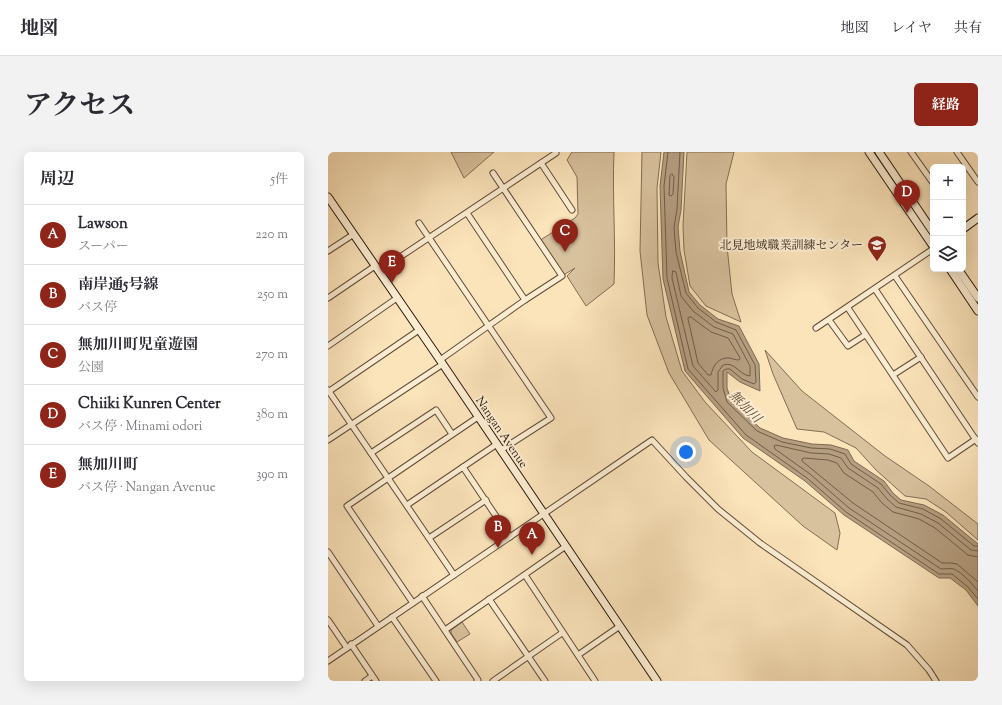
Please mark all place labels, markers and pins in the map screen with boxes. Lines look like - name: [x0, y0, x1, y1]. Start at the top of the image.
- pin: D: [894, 180, 920, 213]
- pin: C: [552, 219, 578, 252]
- school or university icon: 北見地域職業訓練センター: [866, 234, 888, 262]
- place label: 北見地域職業訓練センター: [719, 237, 863, 255]
- pin: E: [379, 250, 405, 283]
- pin: B: [485, 515, 511, 548]
- pin: A: [519, 522, 545, 555]

